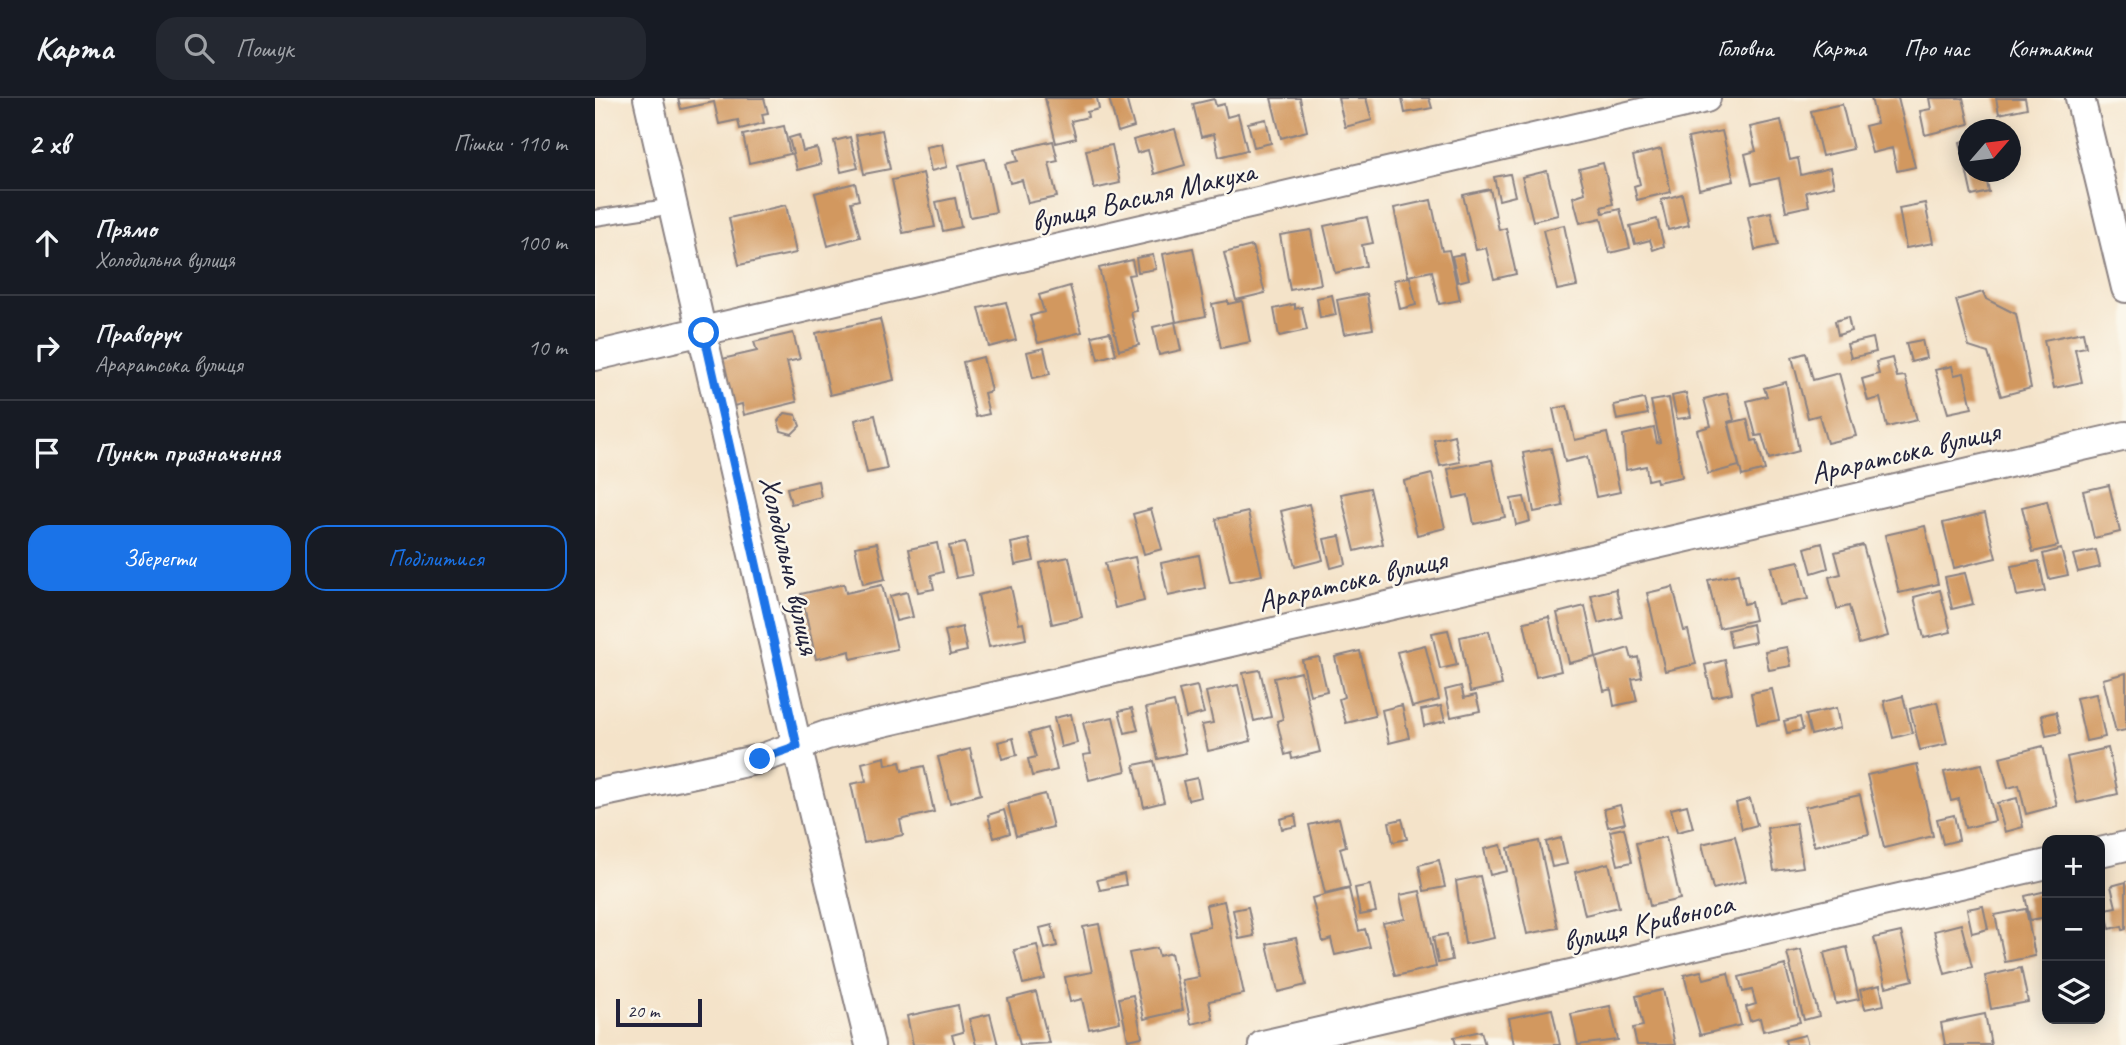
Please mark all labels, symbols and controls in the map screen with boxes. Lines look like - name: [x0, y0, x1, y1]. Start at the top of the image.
- search box: [156, 17, 646, 80]
- text: Карта: [35, 27, 114, 69]
- icon: search: [180, 29, 218, 67]
- text: Пошук: [236, 32, 294, 65]
- text: Головна: [1717, 33, 1773, 63]
- text: Карта: [1811, 33, 1866, 63]
- text: Про нас: [1904, 33, 1970, 63]
- text: Контакти: [2008, 33, 2091, 63]
- north arrow: [1958, 119, 2021, 182]
- text: 2 хв: [28, 125, 69, 163]
- text: Пішки · 110 m: [453, 129, 567, 158]
- street label: вулиця Василя Макуха: [1027, 151, 1261, 240]
- text: Прямо: [95, 212, 157, 245]
- icon: ahead: [28, 224, 66, 262]
- text: 100 m: [518, 228, 567, 257]
- text: Холодильна вулиця: [95, 245, 235, 274]
- text: Праворуч: [95, 317, 180, 350]
- route start: [688, 317, 719, 348]
- icon: right: [28, 329, 66, 367]
- text: 10 m: [528, 333, 567, 362]
- text: Араратська вулиця: [95, 350, 243, 379]
- street label: Араратська вулиця: [1807, 411, 2006, 492]
- icon: arrive: [28, 434, 66, 472]
- text: Пункт призначення: [95, 436, 280, 469]
- street label: Холодильна вулиця: [751, 472, 829, 659]
- button: Зберегти: [28, 525, 291, 591]
- button: Поділитися: [305, 525, 567, 591]
- street label: Араратська вулиця: [1254, 539, 1453, 620]
- route end: [744, 743, 775, 774]
- map controls: [2042, 835, 2105, 1024]
- button: +: [2042, 835, 2105, 898]
- street label: вулиця Кривоноса: [1559, 883, 1739, 960]
- button: −: [2042, 898, 2105, 961]
- button: layers: [2042, 961, 2105, 1024]
- scale bar: [616, 996, 702, 1028]
- text: 20 m: [627, 999, 659, 1023]

